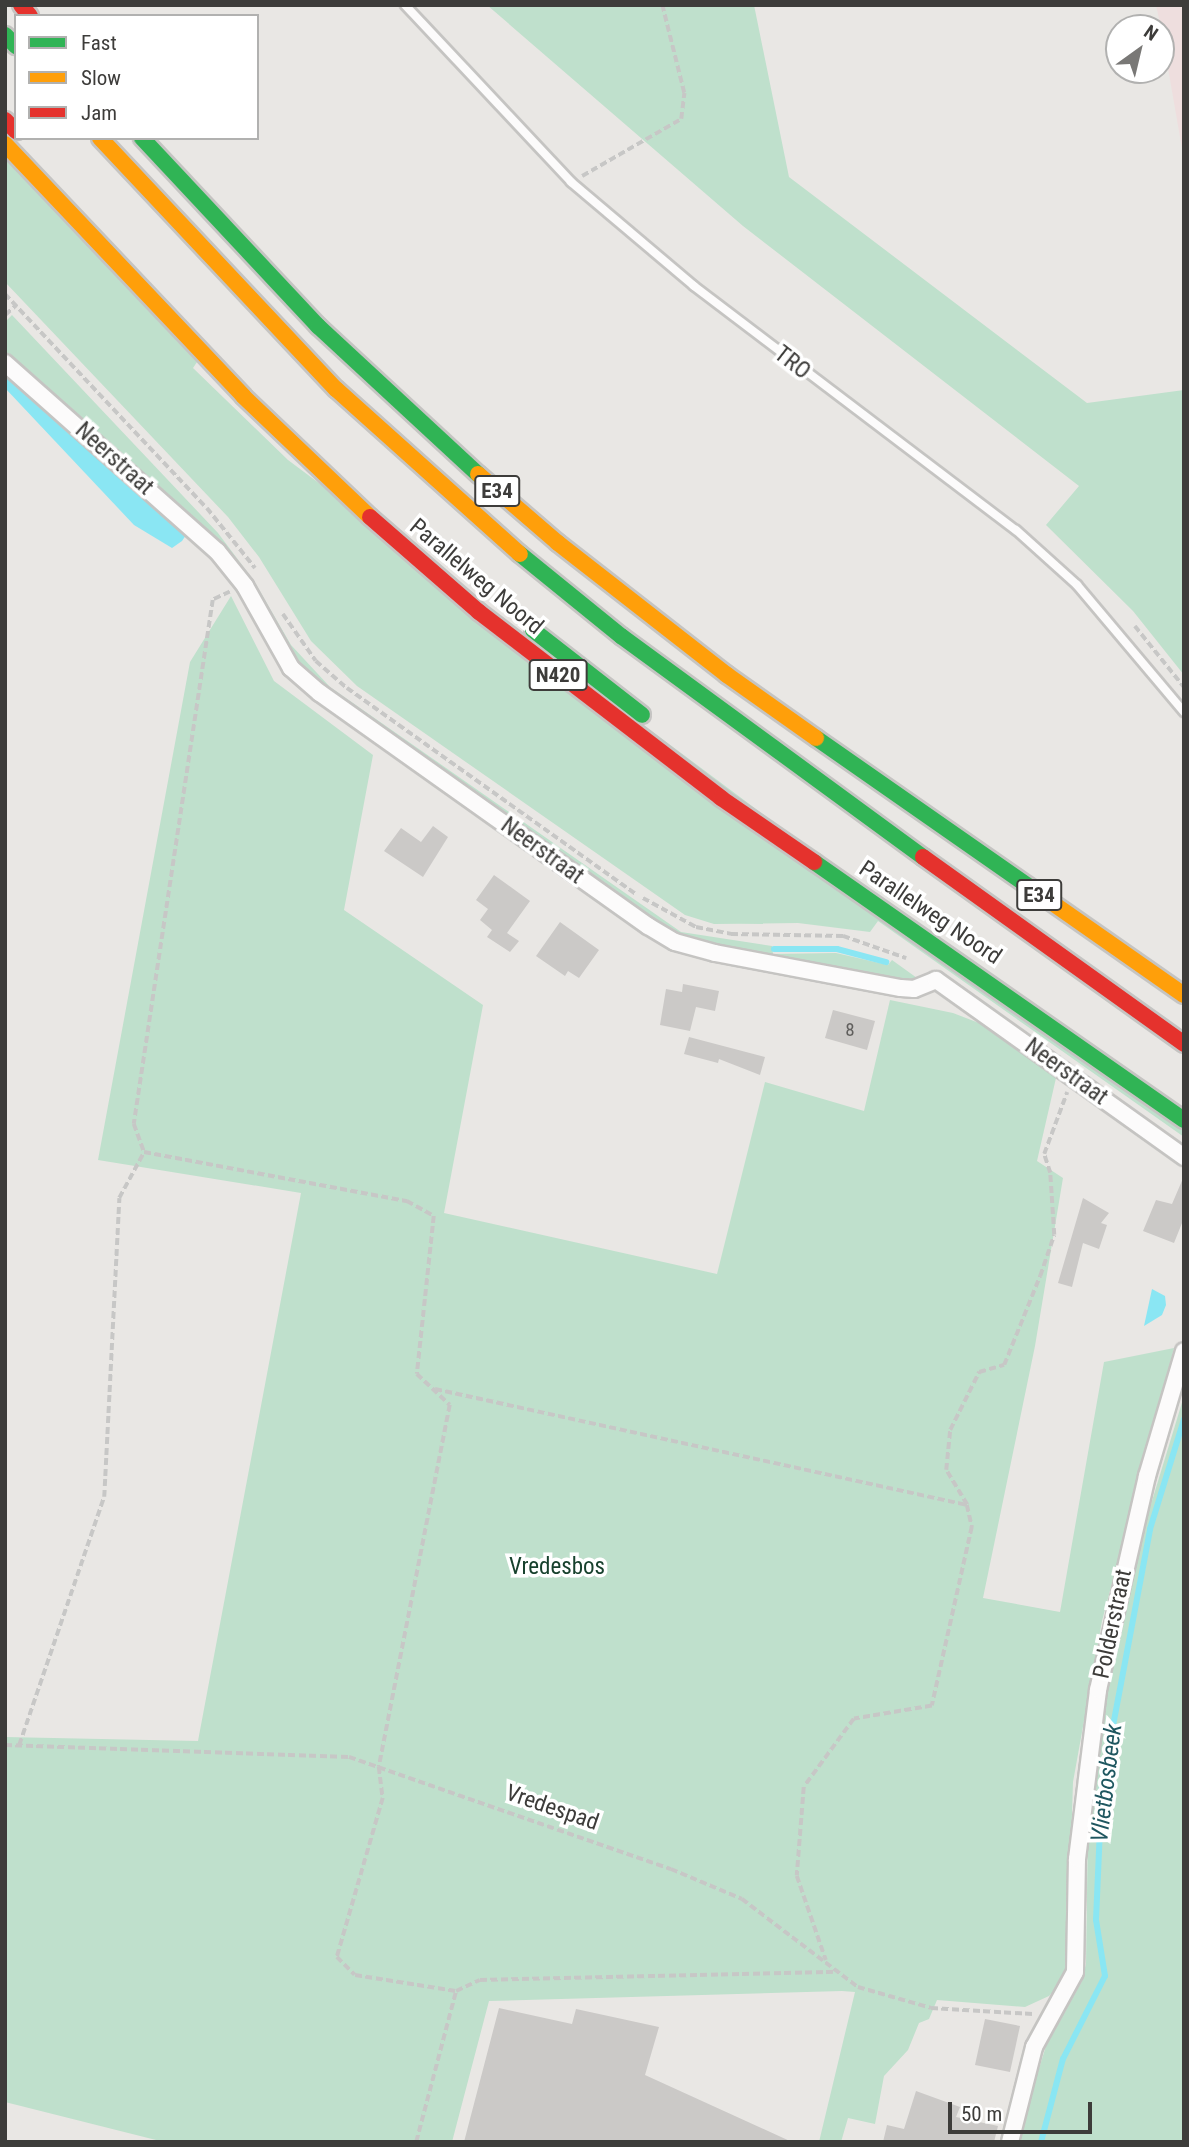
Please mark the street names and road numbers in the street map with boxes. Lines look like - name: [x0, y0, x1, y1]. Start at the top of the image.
- street label: TRO: [769, 340, 815, 386]
- street label: Neerstraat: [69, 417, 159, 501]
- road number: E34: [472, 474, 522, 508]
- street label: Parallelweg Noord: [404, 513, 548, 641]
- road number: N420: [528, 658, 588, 692]
- street label: Neerstraat: [495, 812, 589, 890]
- street label: Parallelweg Noord: [854, 855, 1006, 971]
- road number: E34: [1014, 878, 1064, 912]
- street label: Neerstraat: [1019, 1033, 1113, 1111]
- street label: Polderstraat: [1088, 1567, 1138, 1681]
- street label: Vredespad: [502, 1779, 602, 1837]

